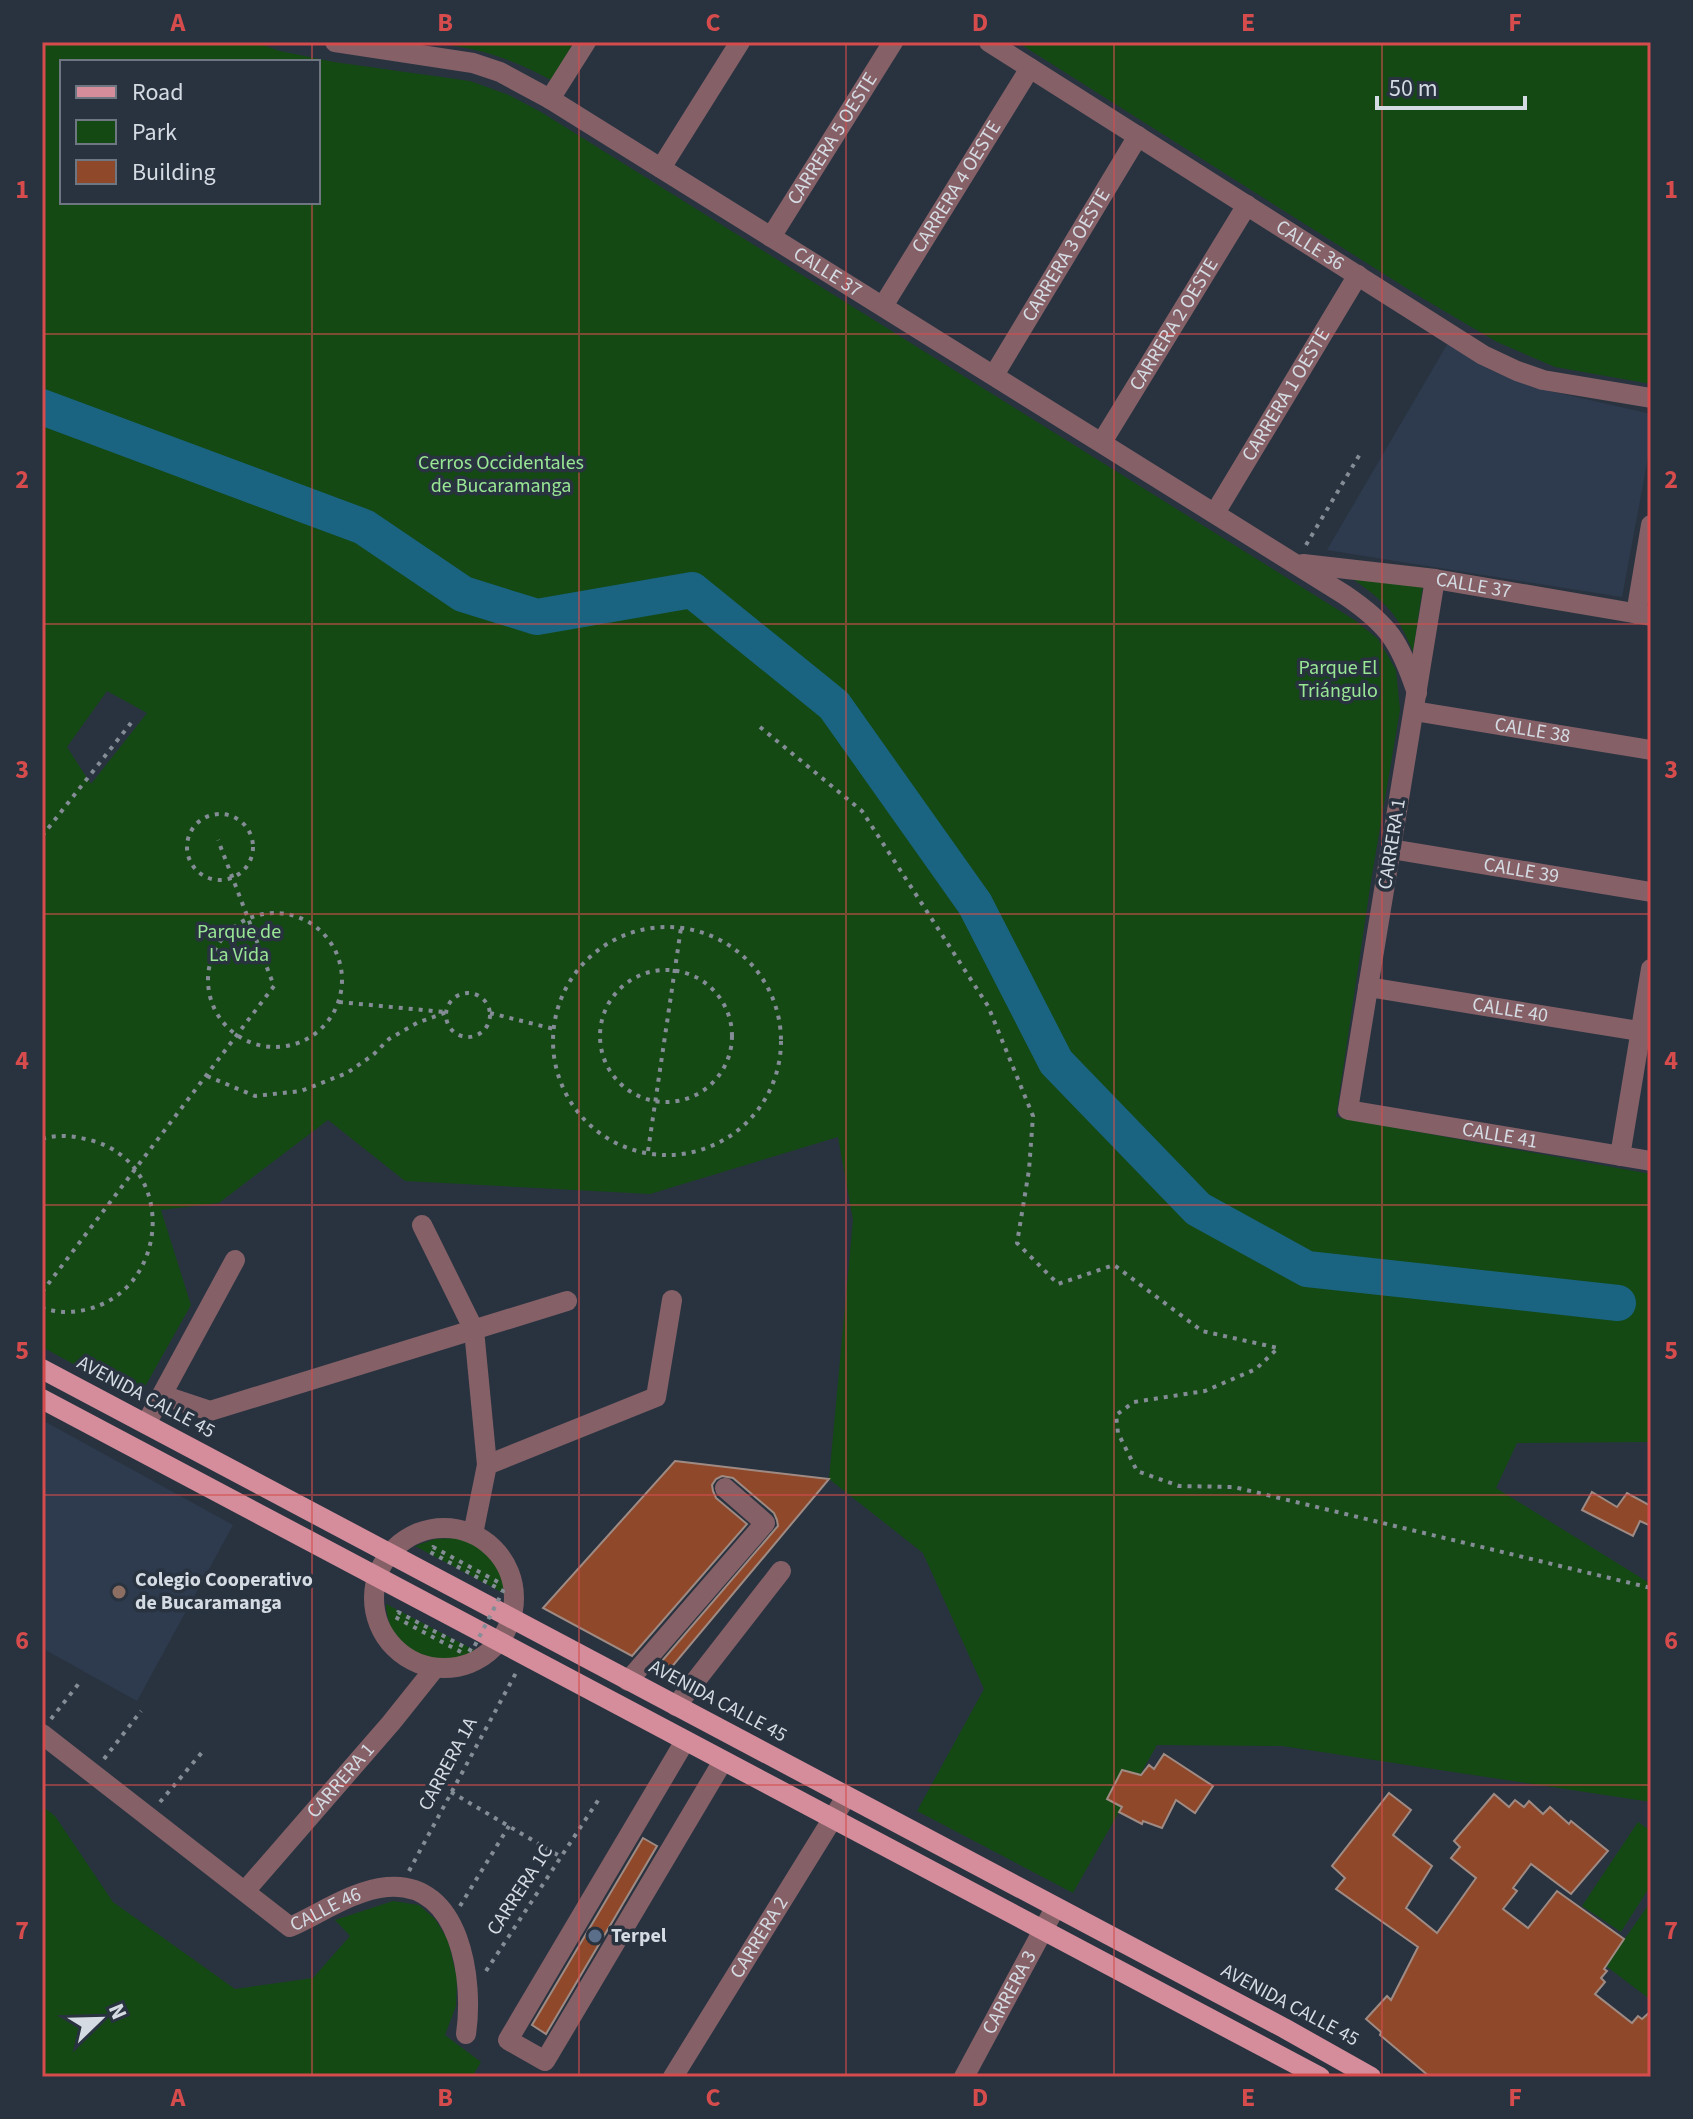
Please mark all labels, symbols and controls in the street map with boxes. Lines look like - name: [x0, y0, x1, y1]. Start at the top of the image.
- text: A: [170, 4, 187, 41]
- text: B: [437, 4, 453, 41]
- text: C: [705, 4, 721, 41]
- text: D: [972, 4, 988, 41]
- text: E: [1241, 4, 1255, 41]
- text: F: [1508, 4, 1522, 41]
- legend: [60, 60, 320, 204]
- scale bar: [1377, 60, 1525, 110]
- street label: CARRERA 5 OESTE: [781, 67, 884, 210]
- text: 50 m: [1389, 71, 1438, 106]
- text: Road: [132, 75, 184, 110]
- text: Park: [132, 115, 177, 150]
- street label: CARRERA 4 OESTE: [905, 115, 1008, 259]
- text: Building: [132, 155, 216, 190]
- text: 1: [15, 171, 29, 208]
- text: 1: [1664, 171, 1678, 208]
- street label: CARRERA 3 OESTE: [1015, 183, 1117, 327]
- street label: CALLE 36: [1270, 213, 1350, 278]
- street label: CALLE 37: [788, 240, 867, 304]
- street label: CARRERA 2 OESTE: [1123, 253, 1225, 396]
- street label: CARRERA 1 OESTE: [1235, 323, 1337, 467]
- park label: Cerros Occidentales de Bucaramanga: [418, 449, 584, 500]
- text: 2: [15, 461, 29, 498]
- text: 2: [1664, 461, 1678, 498]
- street label: CALLE 37: [1434, 565, 1514, 606]
- park label: Parque El Triángulo: [1298, 654, 1378, 705]
- street label: CALLE 38: [1493, 710, 1572, 750]
- text: 3: [15, 751, 29, 788]
- text: 3: [1664, 751, 1678, 788]
- street label: CARRERA 1: [1371, 797, 1413, 891]
- street label: CALLE 39: [1481, 851, 1561, 891]
- park label: Parque de La Vida: [197, 918, 281, 969]
- street label: CALLE 40: [1470, 990, 1550, 1030]
- text: 4: [15, 1042, 29, 1079]
- text: 4: [1664, 1042, 1678, 1079]
- street label: CALLE 41: [1460, 1115, 1540, 1156]
- text: 5: [15, 1332, 29, 1369]
- text: 5: [1664, 1332, 1678, 1369]
- street label: AVENIDA CALLE 45: [72, 1349, 220, 1445]
- place label: Colegio Cooperativo de Bucaramanga: [135, 1566, 313, 1617]
- marker: Colegio Cooperativo de Bucaramanga: [110, 1583, 128, 1601]
- text: 6: [15, 1622, 29, 1659]
- text: 6: [1664, 1622, 1678, 1659]
- street label: AVENIDA CALLE 45: [644, 1653, 792, 1749]
- street label: CARRERA 1A: [412, 1712, 484, 1816]
- street label: CARRERA 1: [300, 1737, 381, 1825]
- street label: CARRERA 1C: [480, 1839, 560, 1941]
- street label: CALLE 46: [285, 1880, 365, 1939]
- street label: CARRERA 2: [723, 1891, 795, 1984]
- text: 7: [15, 1912, 29, 1949]
- text: 7: [1664, 1912, 1678, 1949]
- place label: Terpel: [611, 1922, 667, 1950]
- marker: Terpel: [586, 1927, 604, 1945]
- street label: CARRERA 3: [975, 1945, 1044, 2040]
- street label: AVENIDA CALLE 45: [1216, 1957, 1364, 2053]
- north arrow: [60, 1979, 140, 2059]
- text: N: [100, 1999, 135, 2025]
- text: A: [170, 2079, 187, 2116]
- text: B: [437, 2079, 453, 2116]
- text: C: [705, 2079, 721, 2116]
- text: D: [972, 2079, 988, 2116]
- text: E: [1241, 2079, 1255, 2116]
- text: F: [1508, 2079, 1522, 2116]

